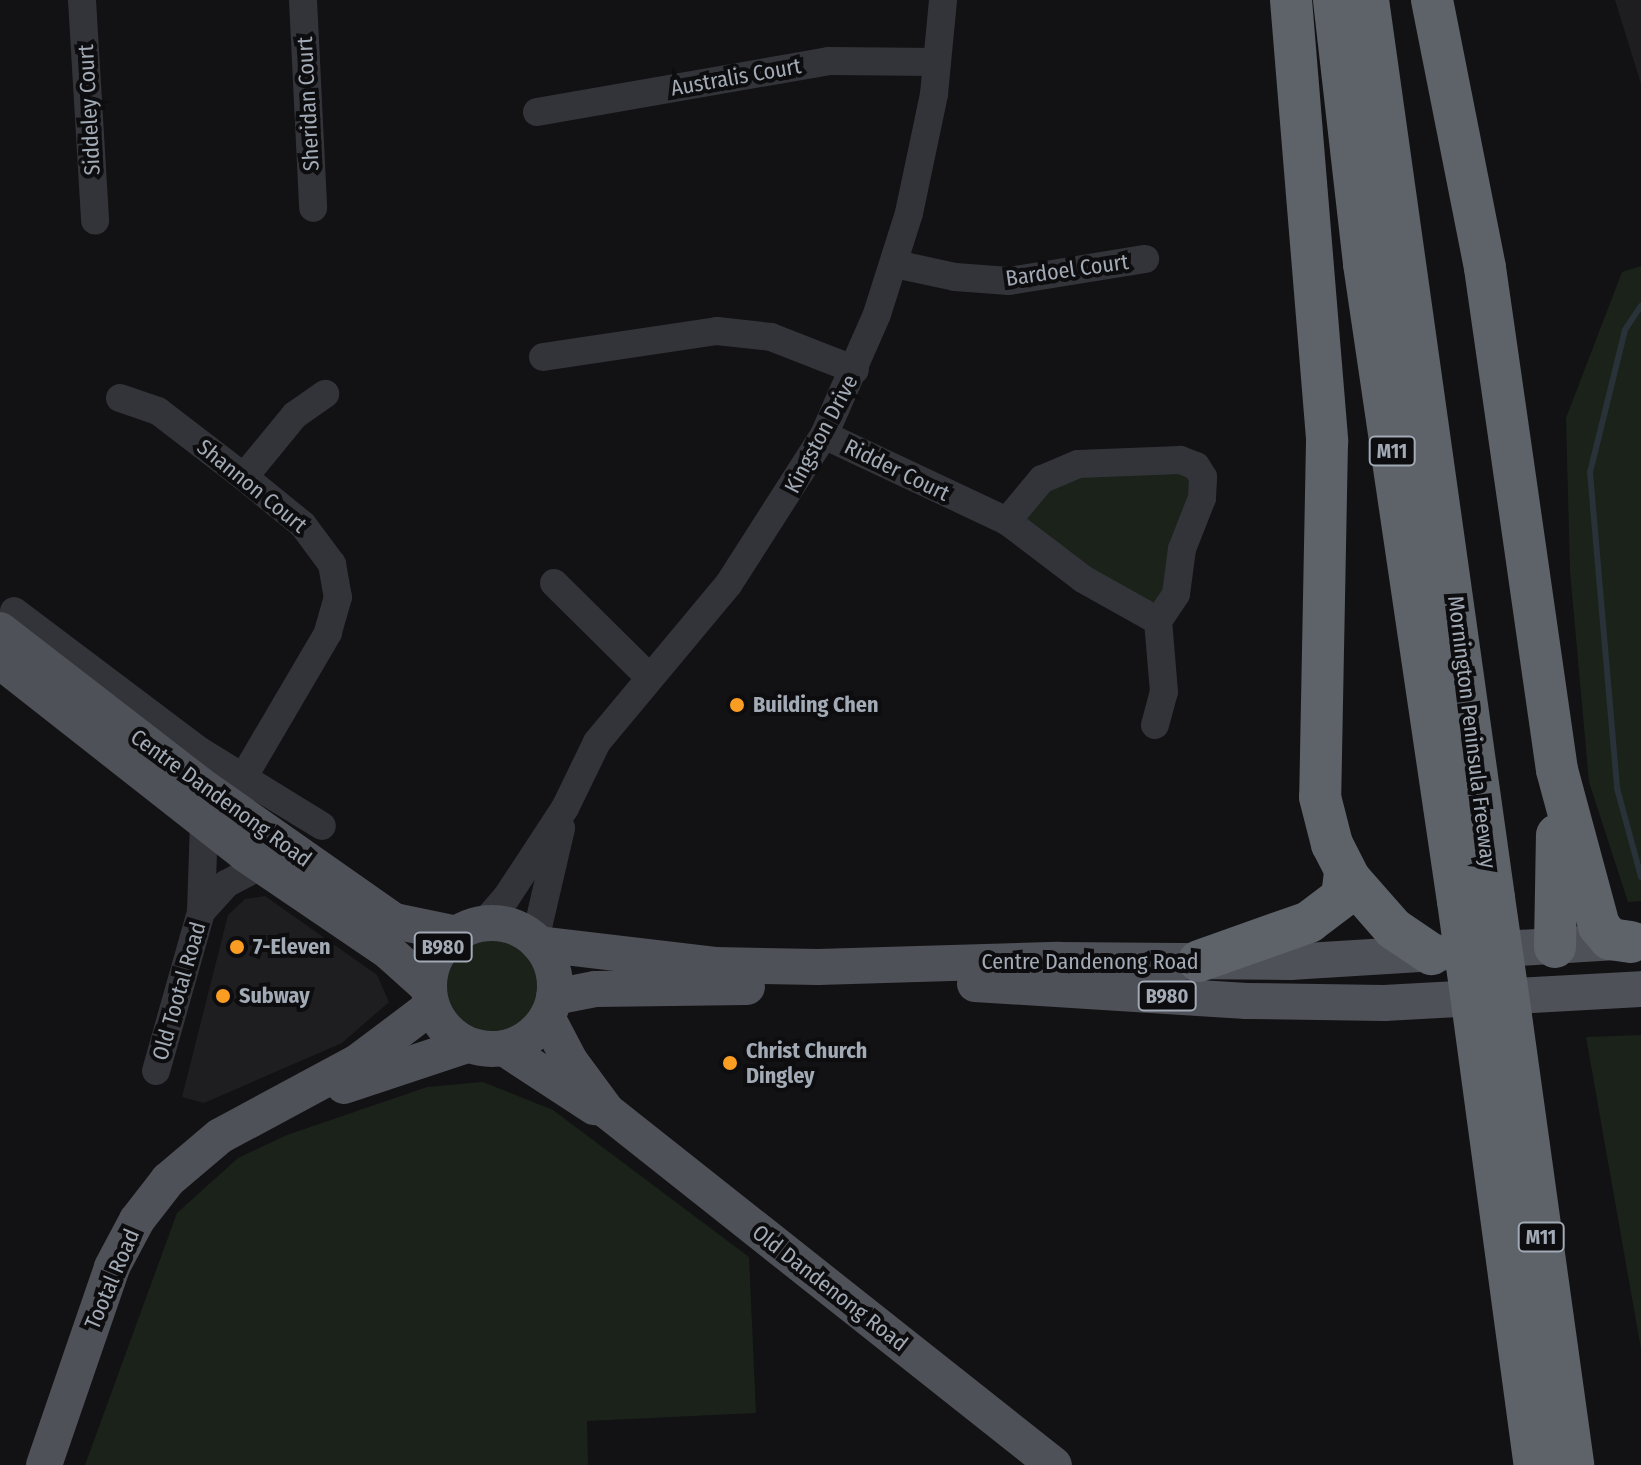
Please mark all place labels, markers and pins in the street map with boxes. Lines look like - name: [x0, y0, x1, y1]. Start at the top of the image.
- place label: Building Chen: [753, 692, 879, 718]
- marker: Building Chen: [728, 696, 746, 714]
- place label: 7-Eleven: [253, 934, 331, 960]
- marker: 7-Eleven: [228, 938, 246, 956]
- place label: Subway: [239, 983, 310, 1009]
- marker: Subway: [214, 987, 232, 1005]
- place label: Christ Church Dingley: [746, 1037, 867, 1088]
- marker: Christ Church Dingley: [721, 1054, 739, 1072]

